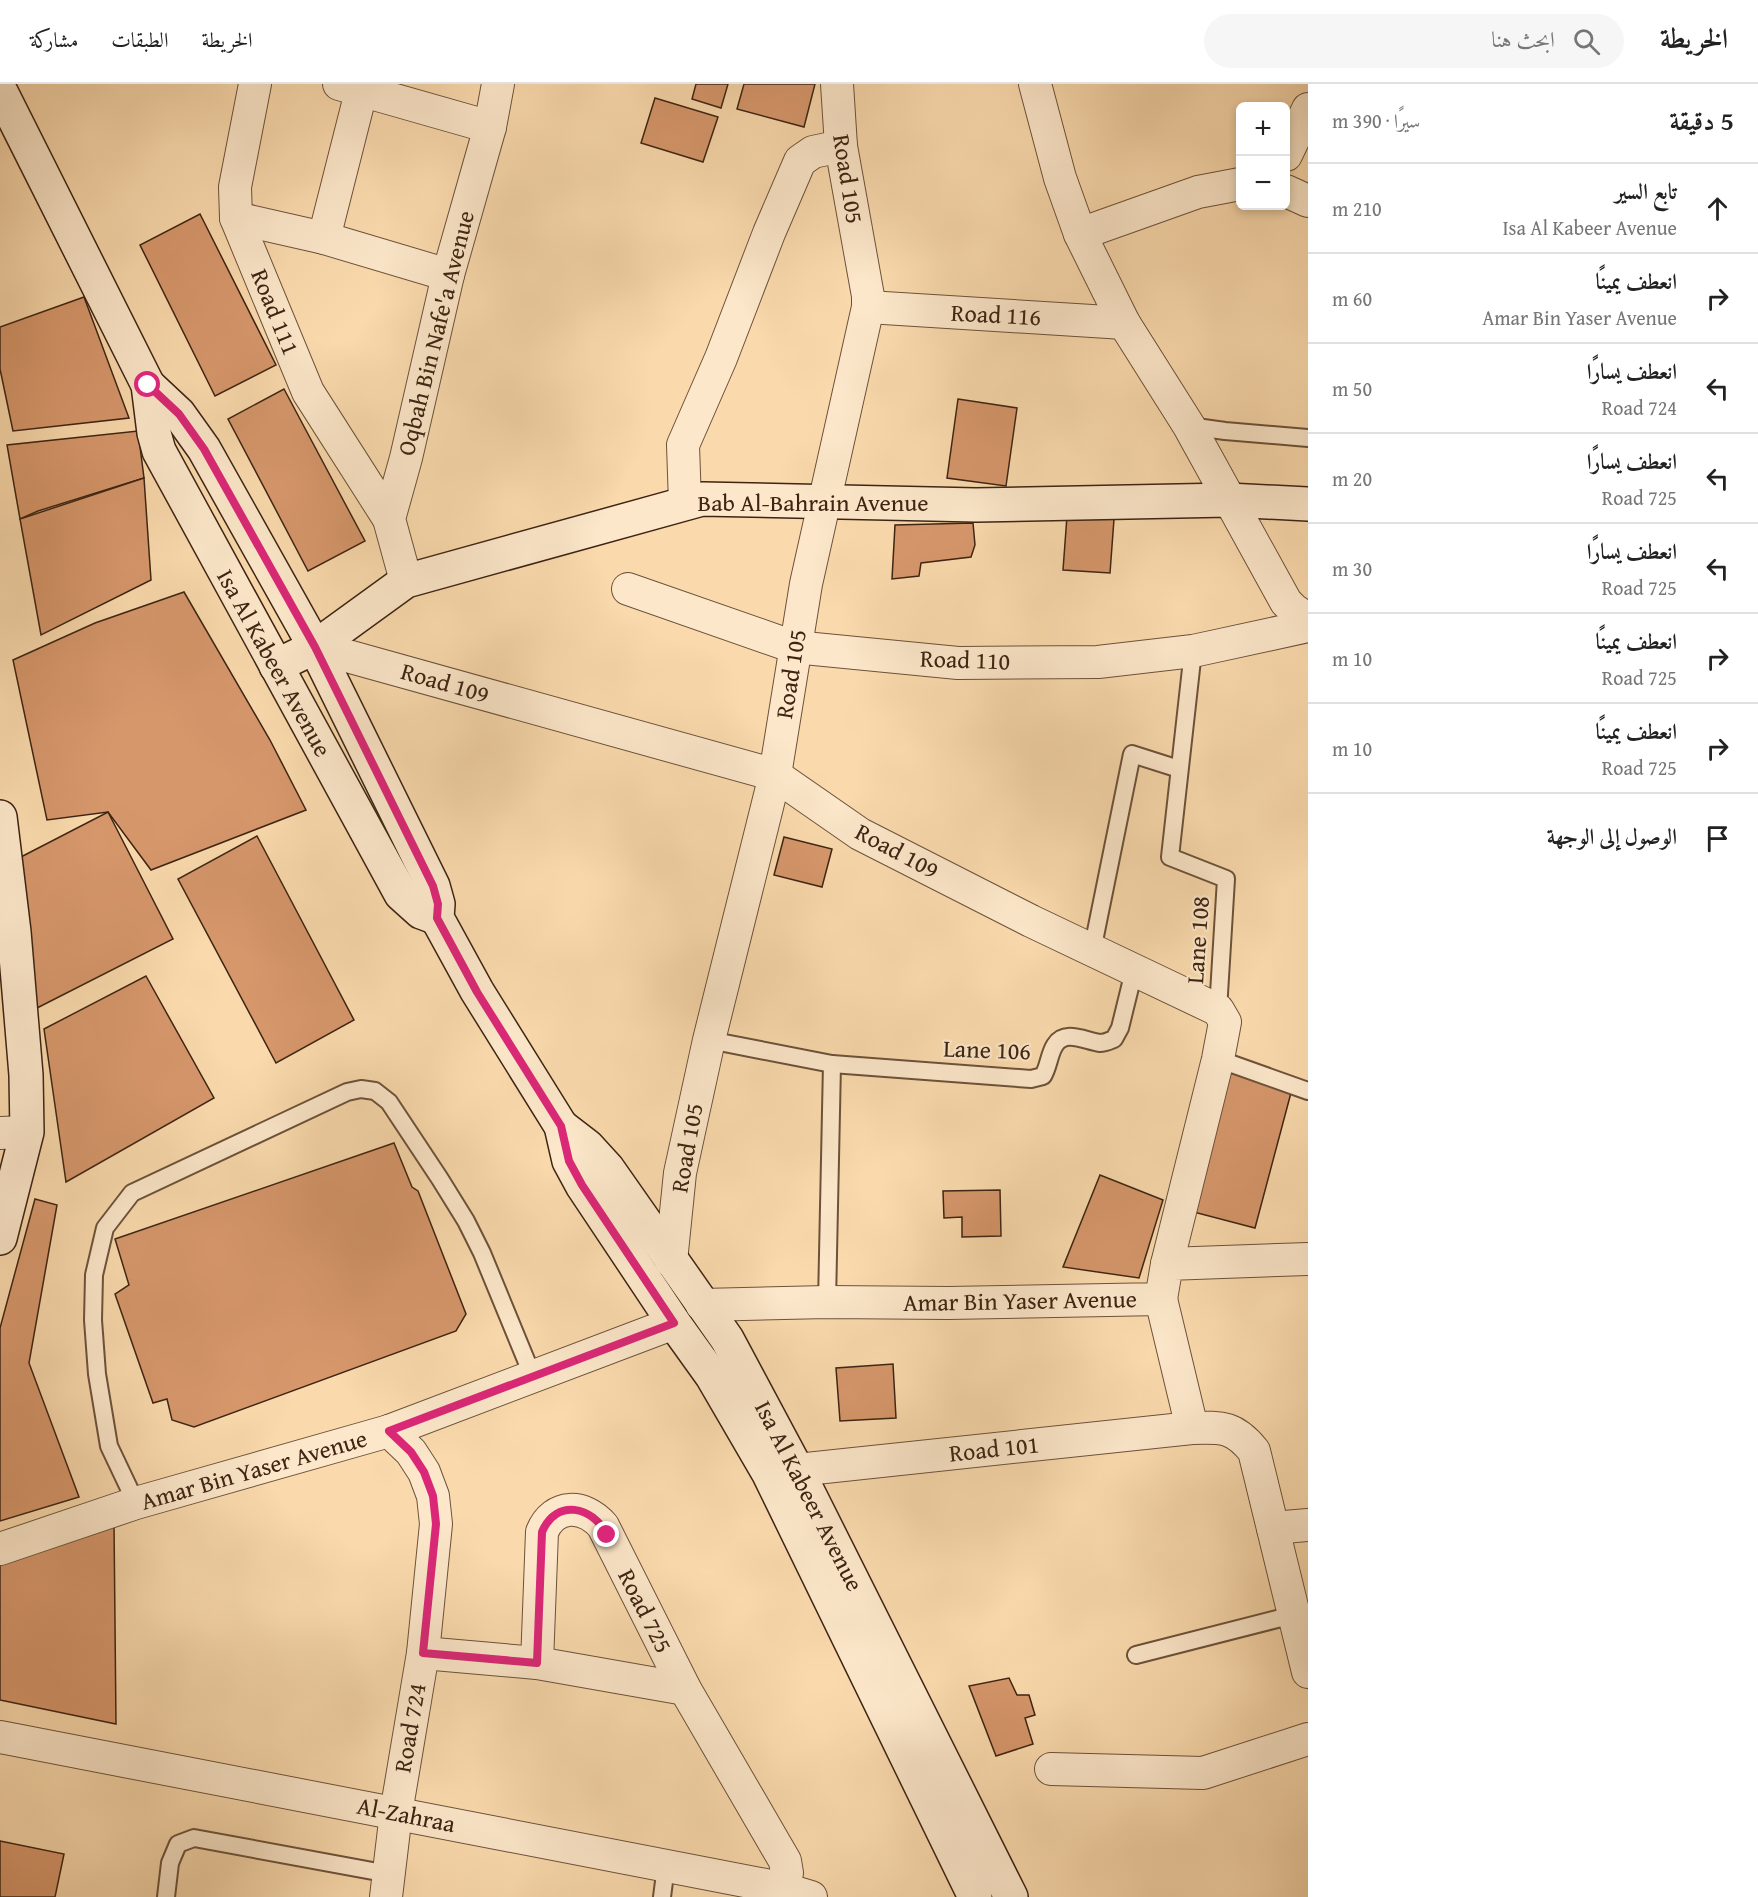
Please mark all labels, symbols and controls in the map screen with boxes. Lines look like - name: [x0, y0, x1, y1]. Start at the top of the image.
- search box: [1204, 14, 1624, 68]
- text: الخريطة: [1660, 17, 1728, 58]
- text: ابحث هنا: [1491, 23, 1555, 55]
- text: مشاركة: [30, 24, 78, 55]
- text: الطبقات: [111, 24, 168, 55]
- text: الخريطة: [201, 24, 253, 55]
- icon: search: [1570, 25, 1603, 58]
- text: 5 دقيقة: [1669, 101, 1734, 140]
- map controls: [1236, 102, 1290, 210]
- button: +: [1236, 102, 1290, 156]
- text: سيرًا · 390 m: [1332, 106, 1420, 135]
- street label: Road 105: [824, 132, 873, 226]
- button: −: [1236, 156, 1290, 210]
- text: تابع السير: [1615, 175, 1677, 207]
- icon: ahead: [1701, 192, 1734, 225]
- text: 210 m: [1332, 194, 1382, 223]
- street label: Oqbah Bin Nafe'a Avenue: [388, 207, 483, 459]
- text: Isa Al Kabeer Avenue: [1502, 213, 1677, 242]
- street label: Road 111: [242, 263, 309, 360]
- text: انعطف يمينًا: [1596, 265, 1677, 297]
- icon: right: [1701, 282, 1734, 315]
- text: 60 m: [1332, 284, 1372, 313]
- street label: Road 116: [950, 295, 1042, 334]
- text: Amar Bin Yaser Avenue: [1482, 303, 1677, 332]
- text: انعطف يسارًا: [1587, 355, 1677, 387]
- route start: [134, 371, 160, 397]
- icon: left: [1701, 372, 1734, 405]
- text: 50 m: [1332, 374, 1372, 403]
- text: Road 724: [1602, 393, 1677, 422]
- text: انعطف يسارًا: [1587, 445, 1677, 477]
- icon: left: [1701, 462, 1734, 495]
- text: 20 m: [1332, 464, 1372, 493]
- text: Road 725: [1602, 483, 1677, 512]
- street label: Bab Al-Bahrain Avenue: [698, 485, 928, 520]
- text: انعطف يسارًا: [1587, 535, 1677, 567]
- icon: left: [1701, 552, 1734, 585]
- text: 30 m: [1332, 554, 1372, 583]
- street label: Isa Al Kabeer Avenue: [208, 563, 341, 763]
- text: Road 725: [1602, 573, 1677, 602]
- text: انعطف يمينًا: [1596, 625, 1677, 657]
- street label: Road 105: [766, 627, 815, 721]
- street label: Road 110: [919, 640, 1011, 679]
- icon: right: [1701, 642, 1734, 675]
- text: 10 m: [1332, 644, 1372, 673]
- street label: Road 109: [397, 653, 493, 712]
- text: Road 725: [1602, 663, 1677, 692]
- text: انعطف يمينًا: [1596, 715, 1677, 747]
- icon: right: [1701, 732, 1734, 765]
- text: 10 m: [1332, 734, 1372, 763]
- text: Road 725: [1602, 753, 1677, 782]
- street label: Road 109: [849, 814, 945, 887]
- text: الوصول إلى الوجهة: [1547, 820, 1677, 852]
- icon: arrive: [1701, 822, 1734, 855]
- street label: Lane 108: [1177, 895, 1218, 985]
- street label: Lane 106: [943, 1030, 1031, 1069]
- street label: Road 105: [661, 1100, 712, 1195]
- street label: Amar Bin Yaser Avenue: [903, 1281, 1137, 1320]
- street label: Isa Al Kabeer Avenue: [746, 1394, 873, 1597]
- street label: Amar Bin Yaser Avenue: [137, 1420, 371, 1519]
- street label: Road 101: [947, 1426, 1041, 1471]
- route end: [593, 1521, 619, 1547]
- street label: Road 725: [609, 1563, 682, 1659]
- street label: Road 724: [384, 1680, 435, 1775]
- street label: Al-Zahraa: [354, 1788, 459, 1841]

